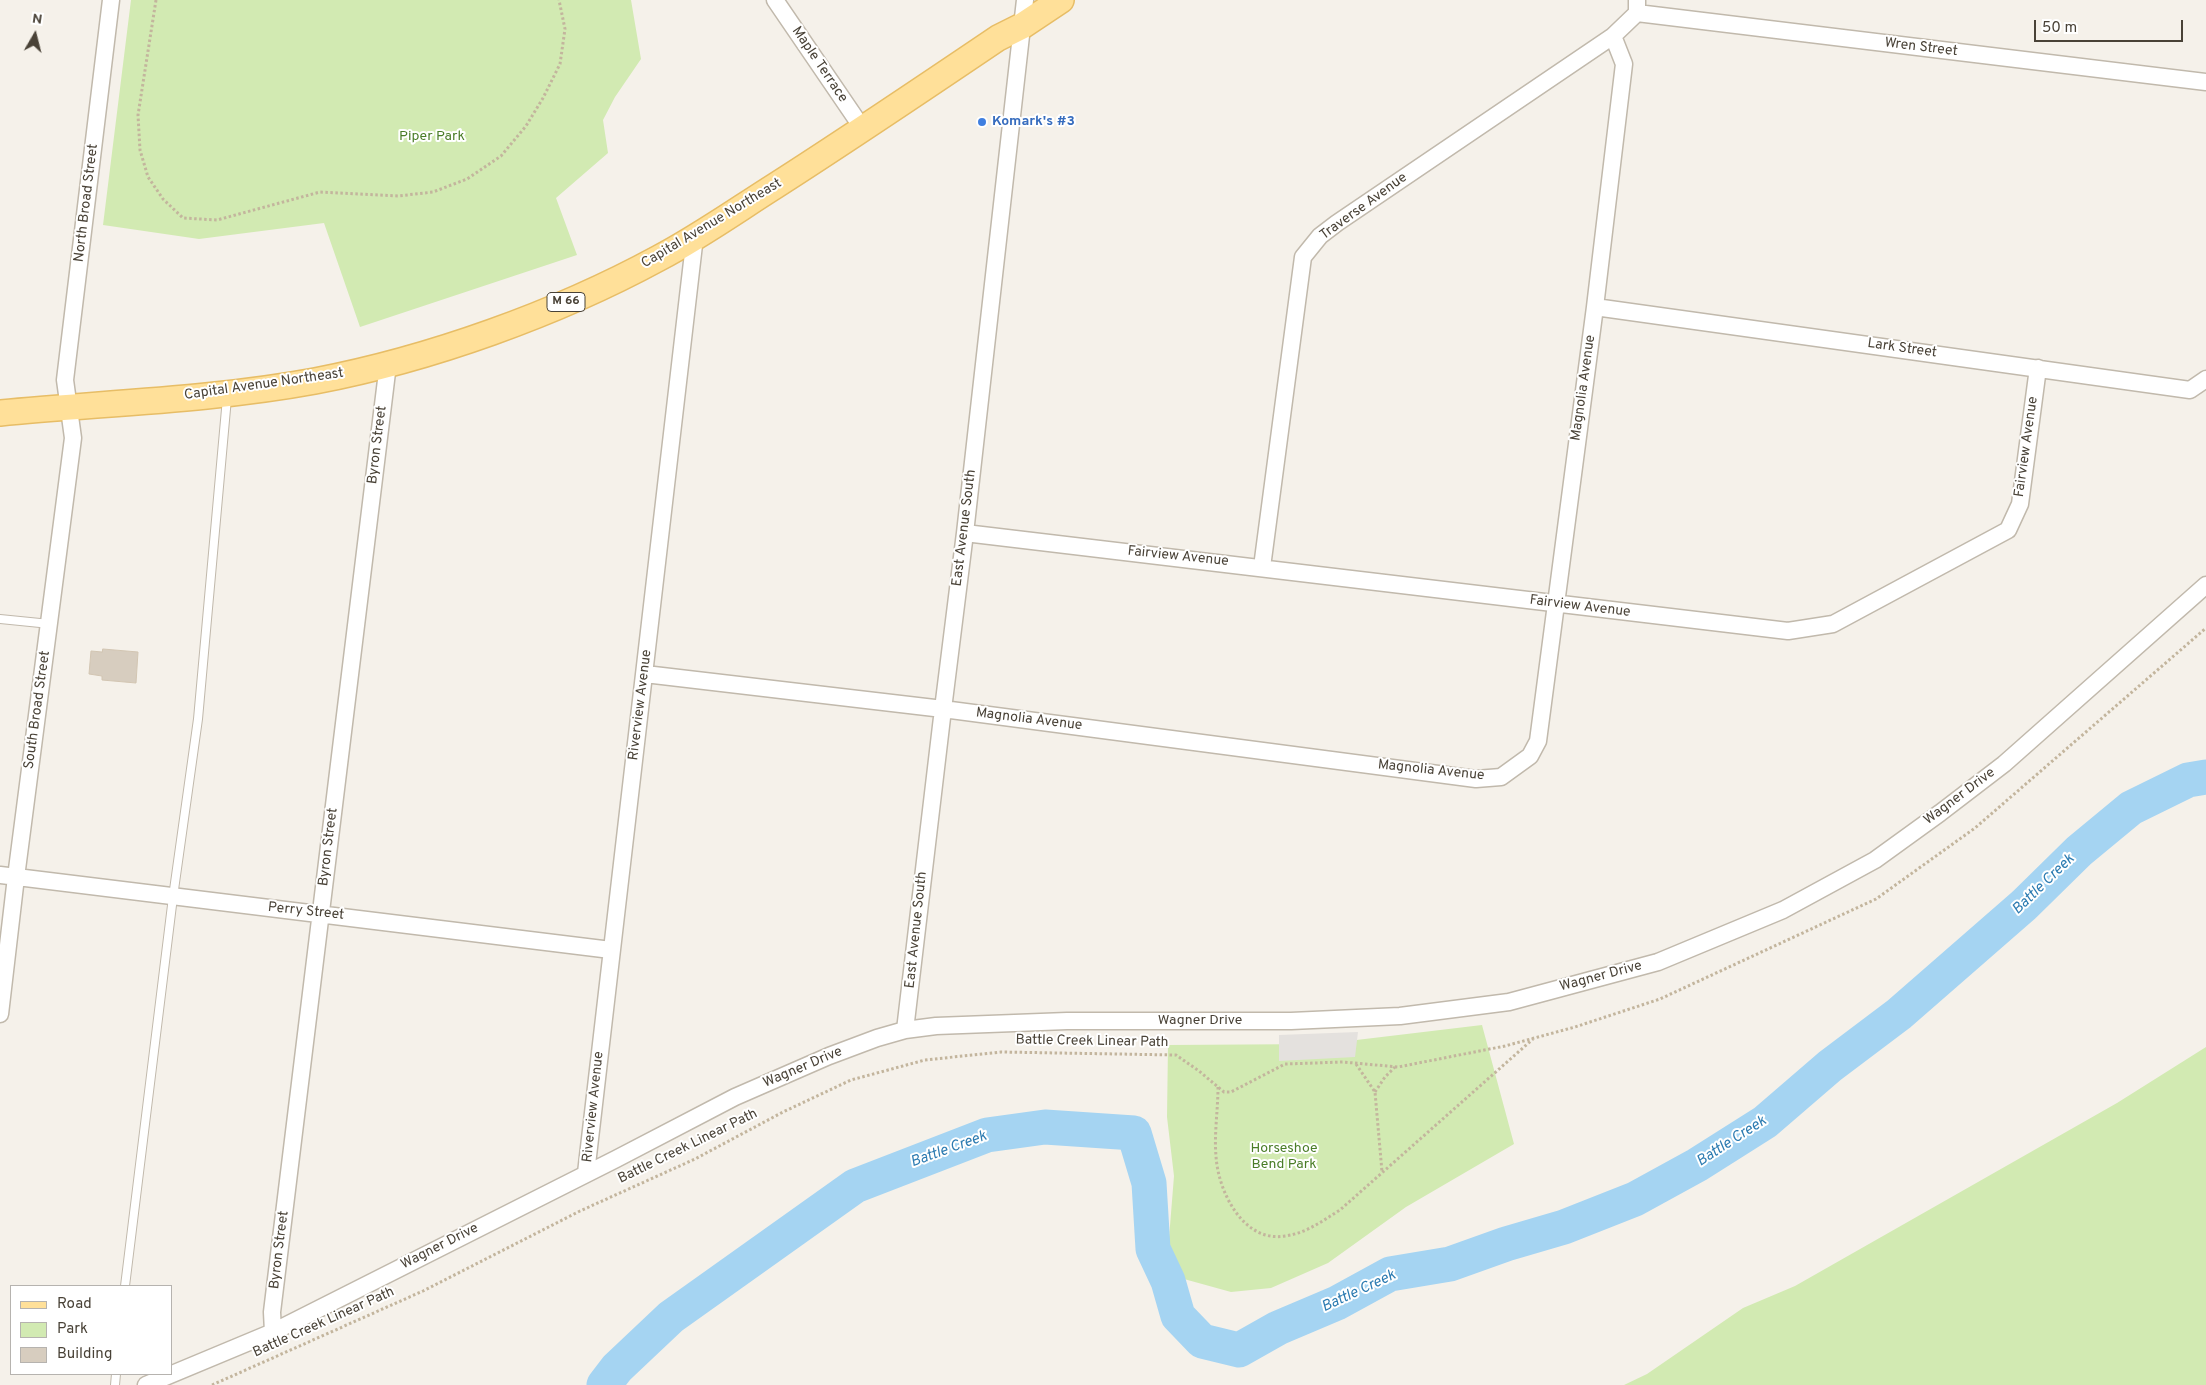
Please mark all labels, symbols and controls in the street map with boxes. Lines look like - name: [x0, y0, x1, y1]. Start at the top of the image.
- north arrow: [10, 10, 60, 60]
- scale bar: [2036, 10, 2185, 42]
- text: N: [31, 11, 43, 29]
- text: 50 m: [2042, 19, 2077, 38]
- street label: Maple Terrace: [787, 24, 851, 106]
- street label: Wren Street: [1884, 35, 1958, 61]
- place label: Komark's #3: [992, 114, 1075, 130]
- marker: Komark's #3: [976, 116, 988, 128]
- park label: Piper Park: [399, 129, 465, 145]
- street label: North Broad Street: [71, 143, 103, 263]
- street label: Traverse Avenue: [1317, 170, 1411, 244]
- street label: Capital Avenue Northeast: [639, 175, 785, 273]
- road number: M 66: [547, 292, 585, 312]
- street label: Magnolia Avenue: [1568, 334, 1600, 442]
- street label: Lark Street: [1866, 336, 1938, 362]
- street label: Capital Avenue Northeast: [183, 366, 345, 404]
- street label: Fairview Avenue: [2012, 396, 2042, 498]
- street label: Byron Street: [365, 405, 391, 485]
- street label: East Avenue South: [950, 469, 980, 587]
- street label: Fairview Avenue: [1127, 543, 1229, 571]
- street label: Fairview Avenue: [1529, 592, 1631, 622]
- street label: Riverview Avenue: [626, 649, 656, 761]
- street label: South Broad Street: [21, 650, 55, 770]
- street label: Magnolia Avenue: [975, 705, 1083, 735]
- street label: Magnolia Avenue: [1377, 757, 1485, 785]
- street label: Wagner Drive: [1921, 765, 1999, 829]
- street label: Byron Street: [316, 807, 342, 887]
- water label: Battle Creek: [2009, 851, 2079, 919]
- street label: East Avenue South: [903, 871, 931, 989]
- street label: Perry Street: [267, 900, 345, 924]
- street label: Wagner Drive: [1558, 958, 1644, 996]
- street label: Wagner Drive: [1158, 1013, 1242, 1029]
- street label: Battle Creek Linear Path: [1015, 1032, 1169, 1052]
- street label: Wagner Drive: [761, 1044, 845, 1092]
- street label: Riverview Avenue: [580, 1051, 608, 1163]
- street label: Battle Creek Linear Path: [616, 1106, 760, 1188]
- water label: Battle Creek: [1694, 1113, 1770, 1171]
- water label: Battle Creek: [909, 1128, 989, 1172]
- park label: Horseshoe Bend Park: [1251, 1141, 1317, 1174]
- street label: Byron Street: [267, 1210, 293, 1290]
- street label: Wagner Drive: [398, 1220, 482, 1274]
- water label: Battle Creek: [1319, 1267, 1399, 1317]
- street label: Battle Creek Linear Path: [251, 1284, 397, 1362]
- legend: [10, 1285, 172, 1375]
- text: Road: [57, 1295, 92, 1314]
- text: Park: [57, 1320, 88, 1339]
- text: Building: [57, 1345, 112, 1364]

